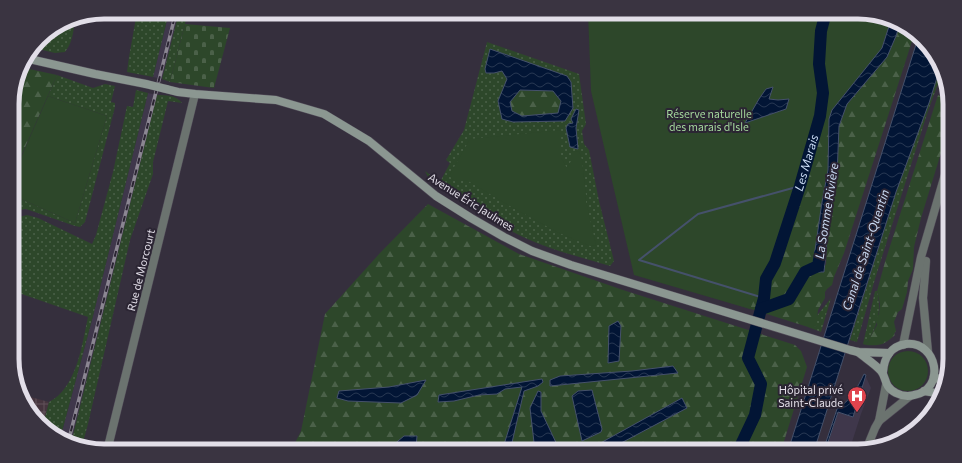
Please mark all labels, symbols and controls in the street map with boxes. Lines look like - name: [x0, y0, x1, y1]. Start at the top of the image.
- park label: Réserve naturelle des marais d'Isle: [666, 107, 752, 133]
- water label: Les Marais: [791, 132, 821, 193]
- water label: La Somme Rivière: [812, 161, 841, 260]
- street label: Avenue Éric Jaulmes: [426, 169, 517, 234]
- water label: Canal de Saint-Quentin: [839, 187, 891, 312]
- street label: Rue de Morcourt: [124, 227, 157, 312]
- place label: Hôpital privé Saint-Claude: [778, 383, 843, 409]
- hospital icon: Hôpital privé Saint-Claude: [846, 385, 868, 413]

